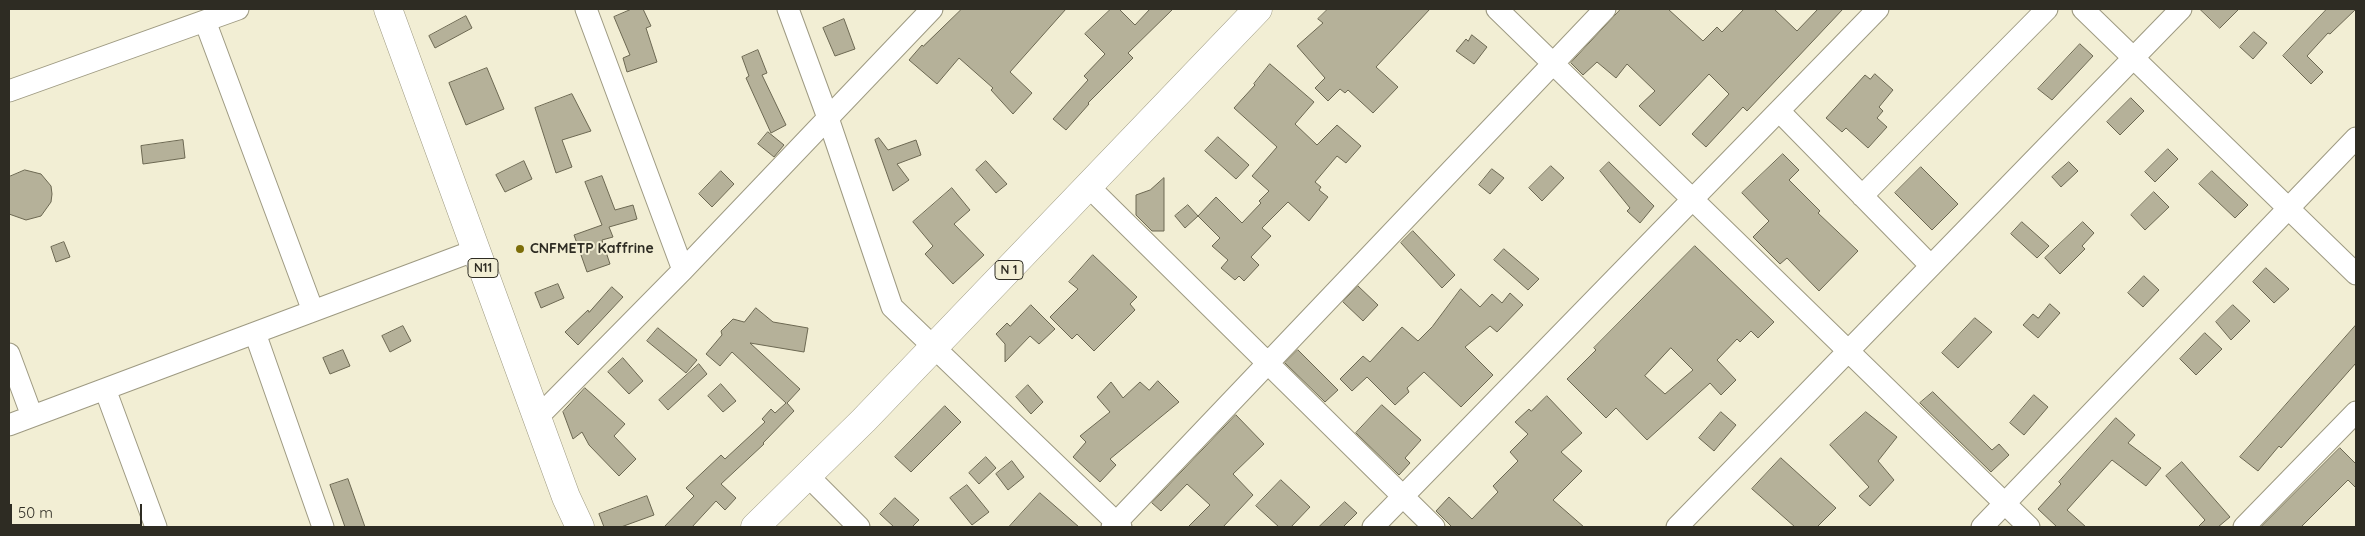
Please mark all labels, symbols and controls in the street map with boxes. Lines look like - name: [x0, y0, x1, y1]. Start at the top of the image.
- place label: CNFMETP Kaffrine: [530, 241, 654, 257]
- marker: CNFMETP Kaffrine: [514, 243, 526, 255]
- road number: N11: [468, 258, 498, 278]
- road number: N 1: [995, 260, 1023, 280]
- scale bar: [12, 494, 145, 526]
- text: 50 m: [18, 503, 53, 522]

